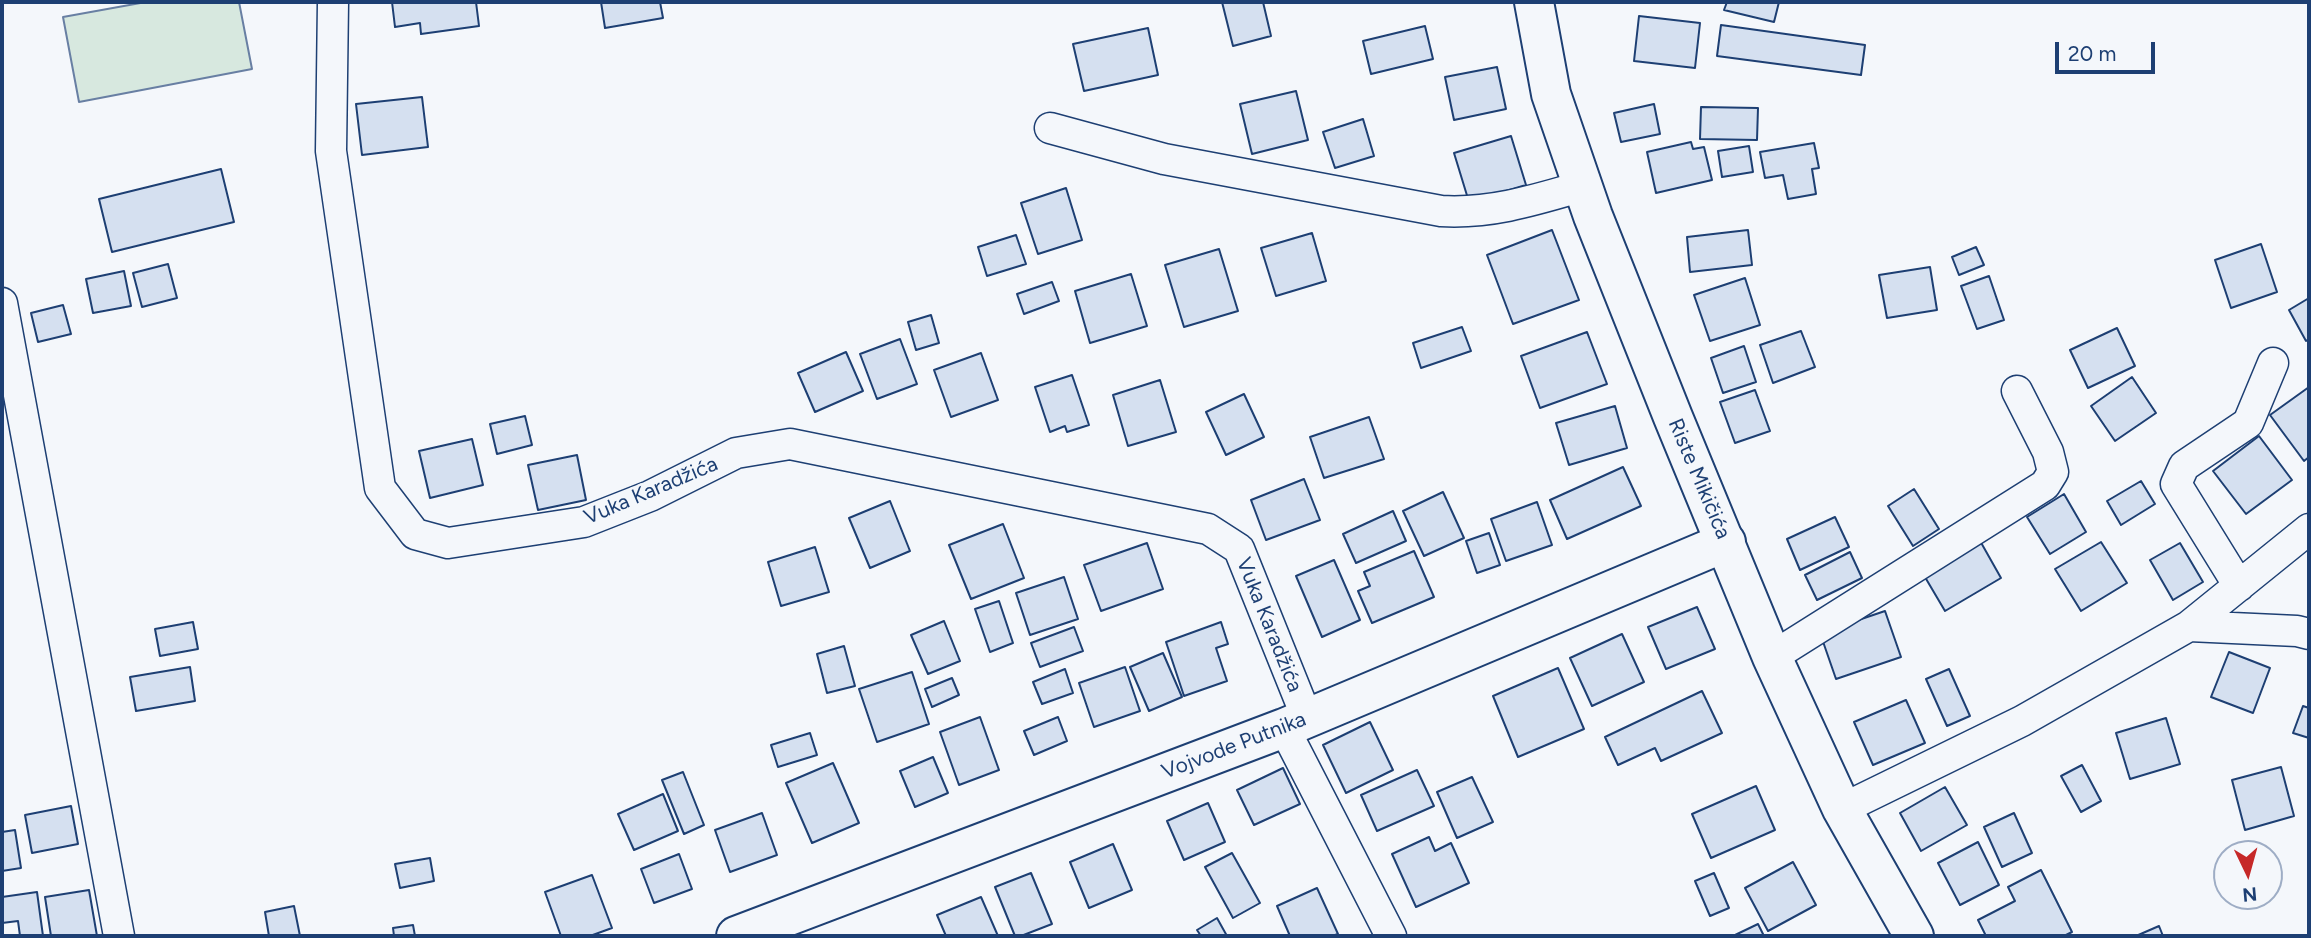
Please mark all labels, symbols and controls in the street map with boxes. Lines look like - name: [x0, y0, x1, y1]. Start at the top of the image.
- scale bar: [2059, 28, 2159, 72]
- text: 20 m: [2068, 41, 2116, 66]
- street label: Riste Mikičića: [1662, 415, 1736, 543]
- street label: Vuka Karadžića: [580, 452, 722, 530]
- street label: Vuka Karadžića: [1231, 554, 1307, 696]
- street label: Vojvode Putnika: [1158, 707, 1310, 785]
- north arrow: [2213, 840, 2283, 910]
- text: N: [2241, 882, 2258, 907]

